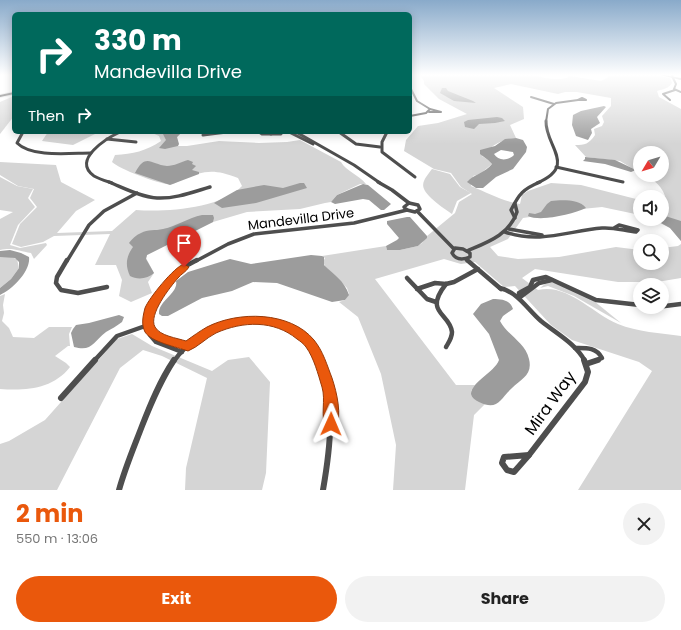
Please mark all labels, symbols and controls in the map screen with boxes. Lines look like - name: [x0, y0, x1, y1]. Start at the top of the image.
- text: 330 m: [94, 21, 182, 60]
- icon: right: [28, 28, 80, 80]
- text: Mandevilla Drive: [94, 59, 242, 84]
- icon: right: [73, 104, 95, 126]
- text: Then: [28, 105, 65, 126]
- north arrow: [633, 146, 669, 182]
- map controls: [633, 146, 669, 314]
- button: sound: [633, 190, 669, 226]
- street label: Mandevilla Drive: [247, 203, 355, 235]
- pin: [167, 226, 201, 267]
- icon: arrive: [173, 232, 195, 254]
- button: search: [633, 234, 669, 270]
- button: layers: [633, 278, 669, 314]
- street label: Mira Way: [519, 366, 581, 440]
- position arrow: [310, 403, 352, 445]
- text: 2 min: [16, 497, 83, 530]
- button: close: [623, 503, 665, 545]
- text: 550 m · 13:06: [16, 529, 98, 548]
- button: Exit: [16, 576, 337, 622]
- button: Share: [345, 576, 665, 622]

